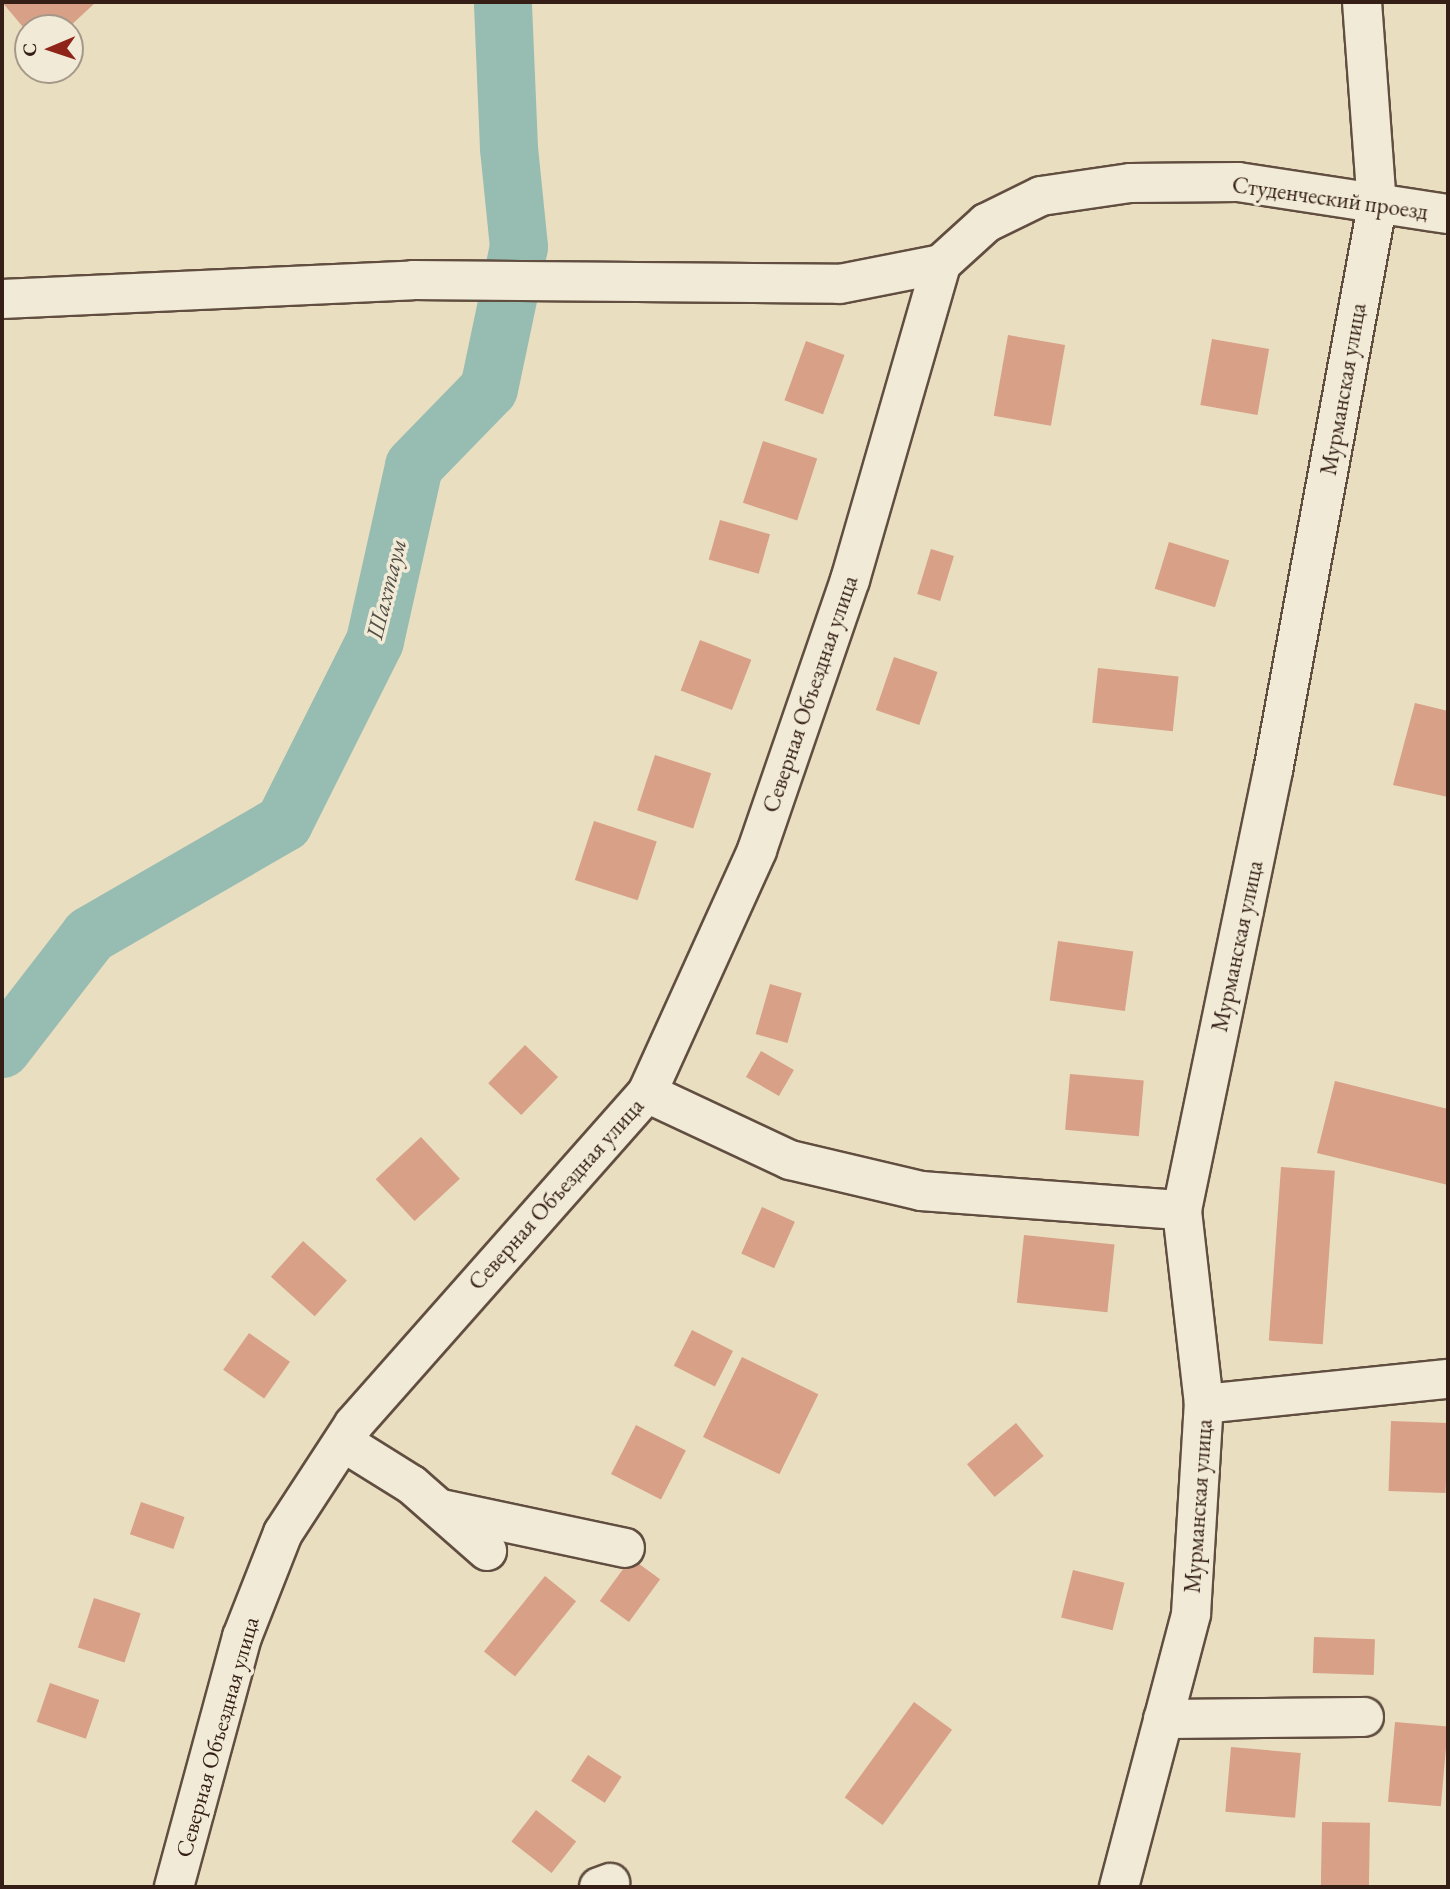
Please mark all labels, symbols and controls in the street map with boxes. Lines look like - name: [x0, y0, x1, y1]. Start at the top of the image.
- north arrow: [14, 14, 84, 84]
- text: С: [17, 43, 42, 57]
- street label: Студенческий проезд: [1230, 171, 1430, 225]
- street label: Мурманская улица: [1314, 301, 1372, 477]
- water label: Шахтаум: [360, 536, 412, 642]
- street label: Северная Объездная улица: [756, 572, 864, 816]
- street label: Мурманская улица: [1205, 858, 1269, 1034]
- street label: Северная Объездная улица: [462, 1092, 650, 1296]
- street label: Мурманская улица: [1178, 1418, 1218, 1594]
- street label: Северная Объездная улица: [169, 1614, 265, 1860]

